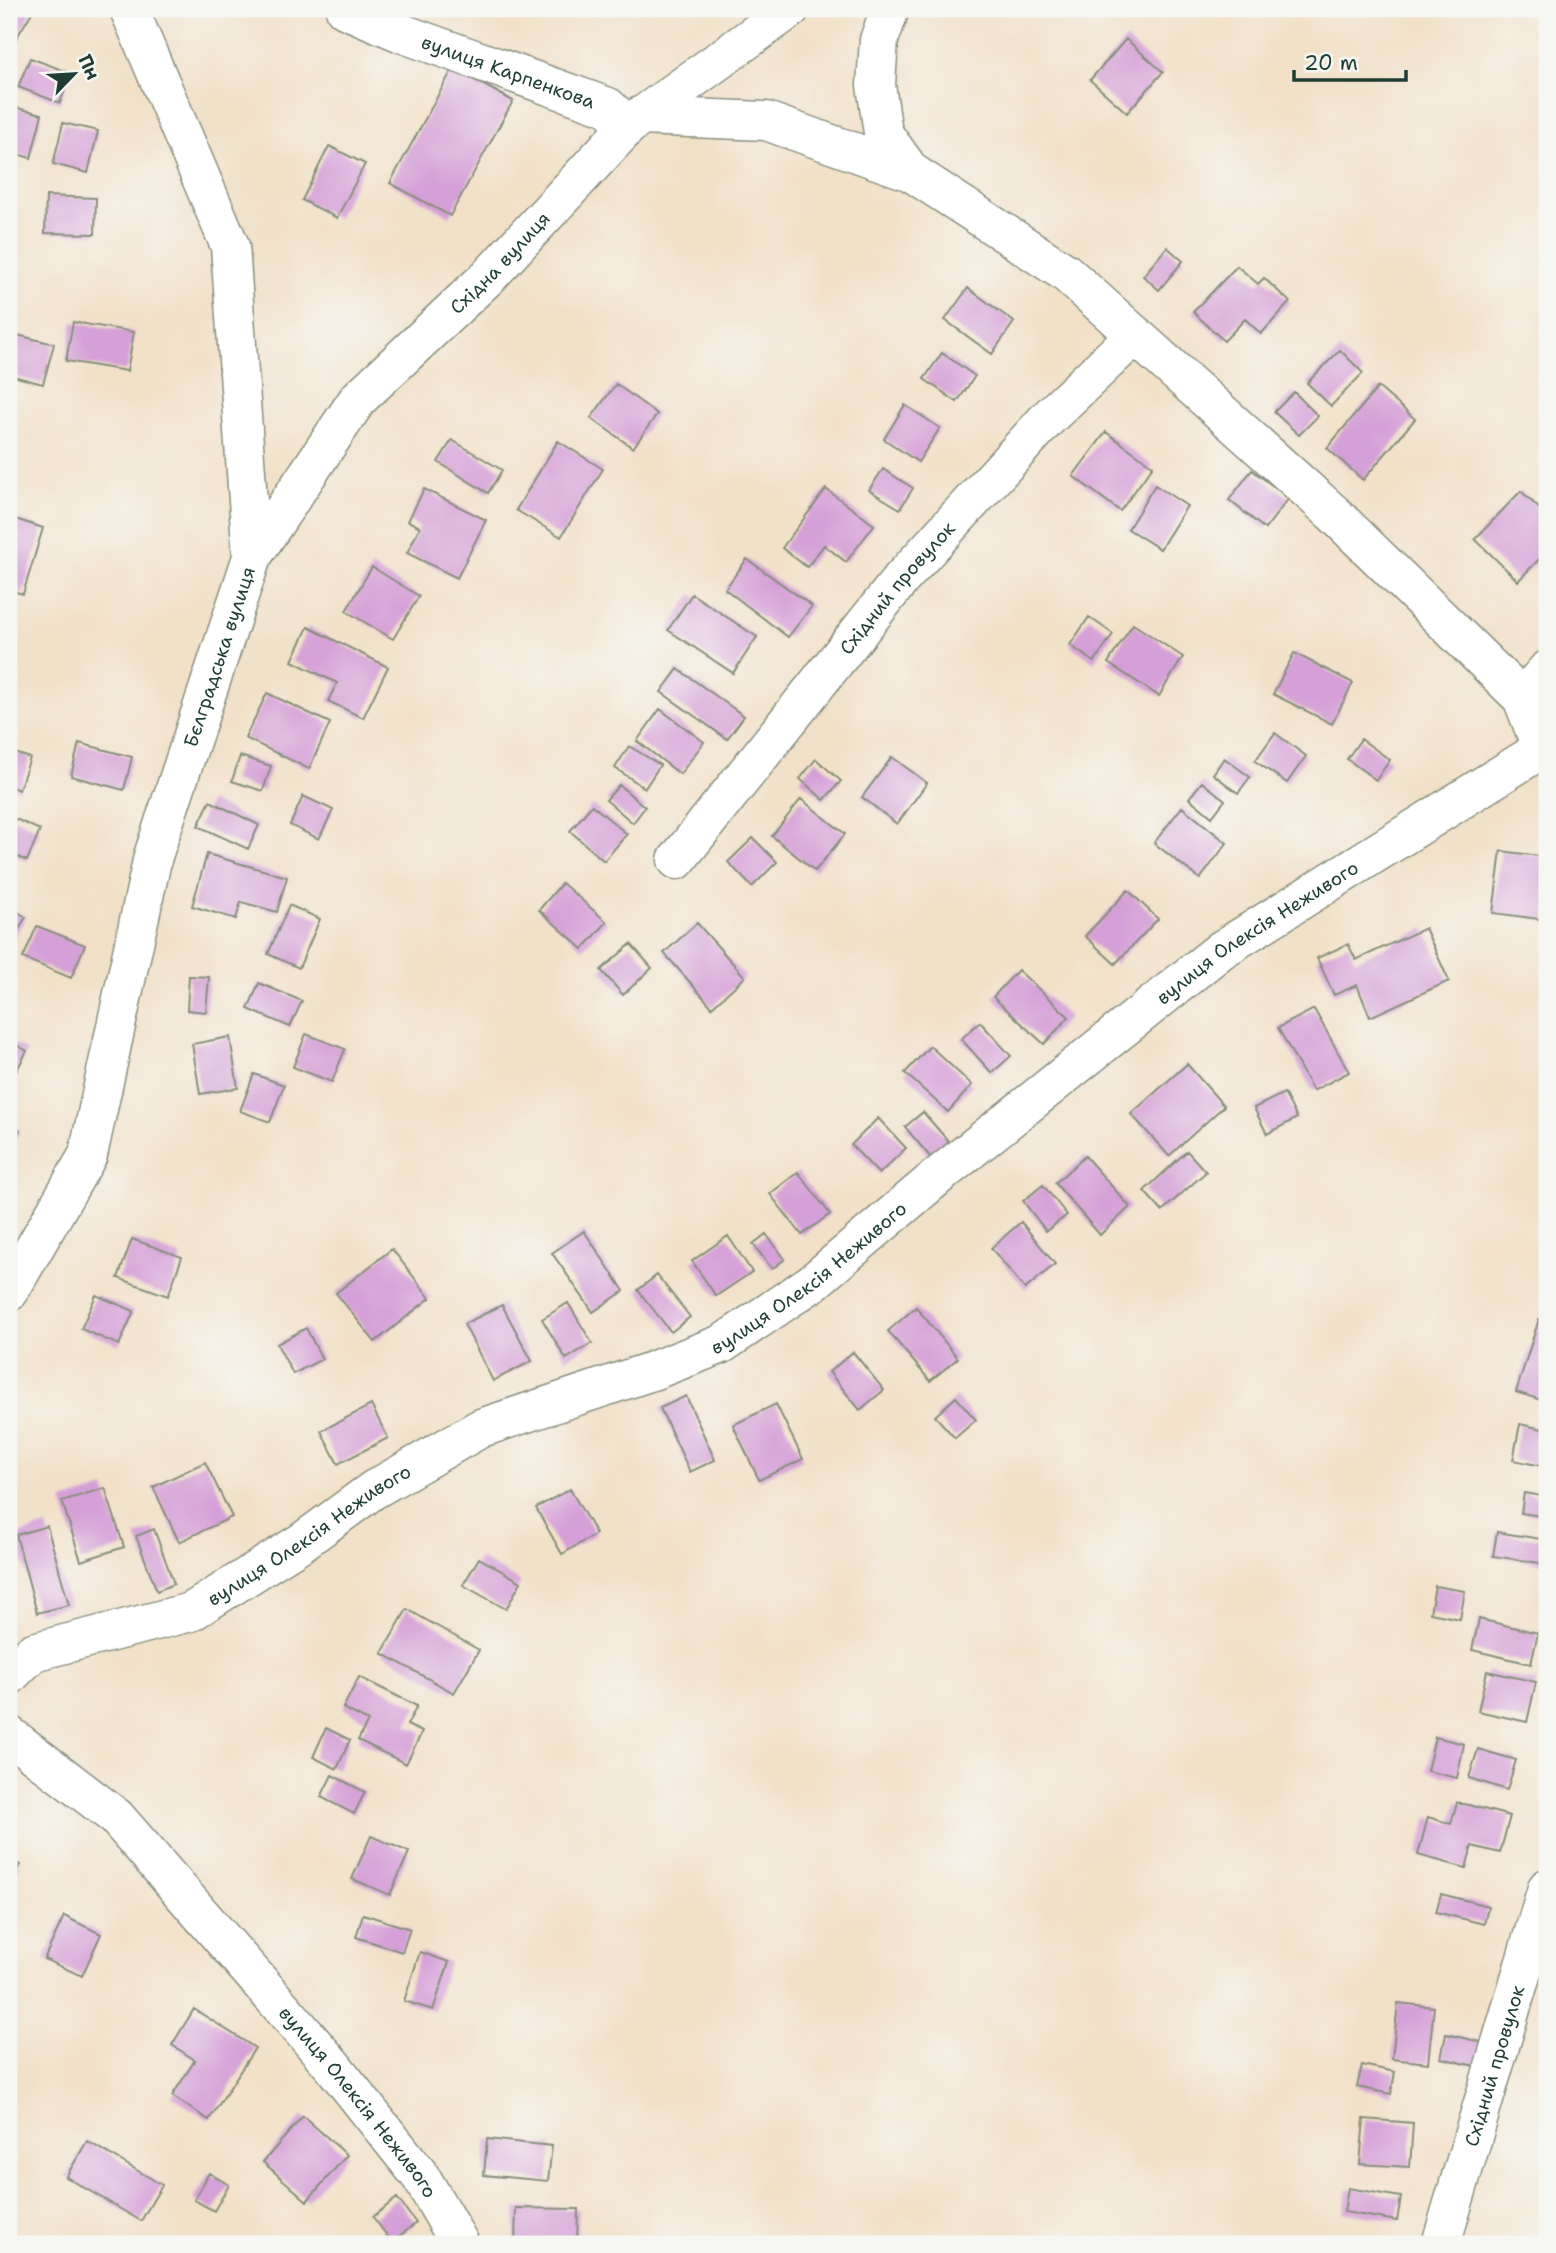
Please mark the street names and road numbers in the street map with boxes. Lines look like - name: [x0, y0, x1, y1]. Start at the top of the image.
- street label: вулиця Карпенкова: [418, 29, 599, 114]
- street label: Східна вулиця: [444, 206, 556, 320]
- street label: Східний провулок: [834, 516, 961, 660]
- street label: Бєлградська вулиця: [178, 563, 261, 750]
- street label: вулиця Олексія Неживого: [1151, 855, 1363, 1010]
- street label: вулиця Олексія Неживого: [708, 1196, 912, 1360]
- street label: вулиця Олексія Неживого: [203, 1459, 416, 1612]
- street label: Східний провулок: [1459, 1982, 1530, 2149]
- street label: вулиця Олексія Неживого: [273, 2001, 442, 2203]

